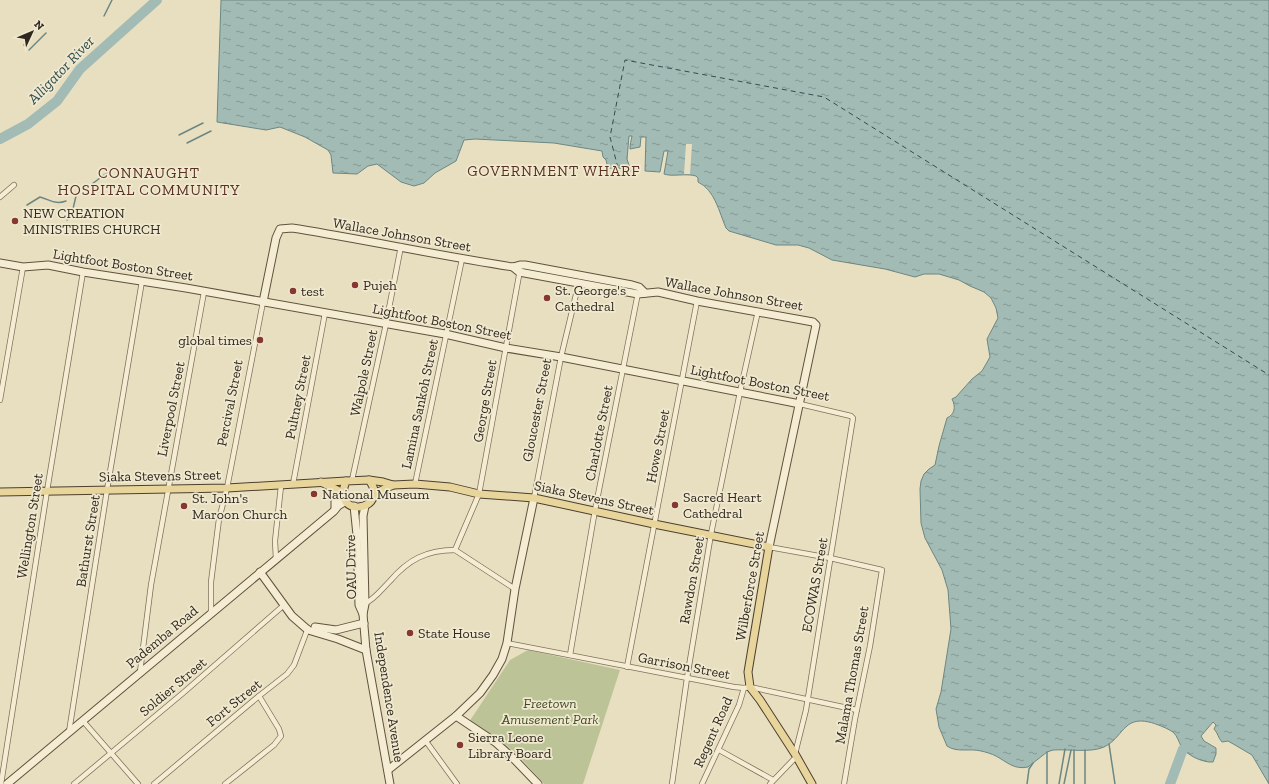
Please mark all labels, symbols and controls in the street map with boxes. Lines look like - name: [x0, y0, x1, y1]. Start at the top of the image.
- north arrow: [12, 12, 52, 52]
- text: N: [31, 18, 47, 33]
- water label: Alligator River: [23, 32, 99, 109]
- district label: GOVERNMENT WHARF: [467, 162, 641, 180]
- district label: CONNAUGHT HOSPITAL COMMUNITY: [58, 164, 240, 199]
- place label: NEW CREATION MINISTRIES CHURCH: [23, 205, 161, 238]
- street label: Wallace Johnson Street: [332, 214, 473, 256]
- marker: NEW CREATION MINISTRIES CHURCH: [10, 216, 20, 226]
- street label: Lightfoot Boston Street: [52, 246, 195, 285]
- street label: Wallace Johnson Street: [664, 273, 805, 315]
- place label: Pujeh: [363, 277, 397, 294]
- marker: Pujeh: [350, 280, 360, 290]
- place label: St. George's Cathedral: [555, 282, 626, 315]
- place label: test: [301, 283, 325, 300]
- marker: test: [288, 286, 298, 296]
- marker: St. George's Cathedral: [542, 293, 552, 303]
- street label: Lightfoot Boston Street: [371, 300, 514, 344]
- street label: Walpole Street: [347, 327, 382, 418]
- place label: global times: [178, 332, 252, 349]
- marker: global times: [255, 335, 265, 345]
- street label: Lamina Sankoh Street: [398, 337, 442, 471]
- street label: Pultney Street: [281, 352, 315, 441]
- street label: Gloucester Street: [519, 356, 556, 463]
- street label: Percival Street: [213, 357, 247, 448]
- street label: George Street: [469, 358, 501, 444]
- street label: Liverpool Street: [153, 359, 189, 458]
- street label: Lightfoot Boston Street: [689, 361, 832, 405]
- street label: Charlotte Street: [581, 383, 617, 482]
- street label: Howe Street: [643, 407, 674, 484]
- street label: Siaka Stevens Street: [99, 466, 222, 486]
- street label: Wellington Street: [13, 471, 47, 580]
- street label: Siaka Stevens Street: [533, 477, 656, 519]
- place label: National Museum: [322, 486, 429, 503]
- marker: National Museum: [309, 489, 319, 499]
- place label: Sacred Heart Cathedral: [683, 489, 762, 522]
- place label: St. John's Maroon Church: [192, 490, 287, 523]
- street label: Bathurst Street: [72, 493, 104, 588]
- marker: Sacred Heart Cathedral: [670, 500, 680, 510]
- marker: St. John's Maroon Church: [179, 501, 189, 511]
- street label: Wilberforce Street: [732, 529, 768, 642]
- street label: OAU Drive: [342, 534, 360, 599]
- street label: Rawdon Street: [676, 534, 708, 625]
- street label: ECOWAS Street: [798, 535, 832, 634]
- street label: Pademba Road: [123, 602, 202, 672]
- street label: Malama Thomas Street: [831, 604, 873, 745]
- place label: State House: [418, 625, 491, 642]
- marker: State House: [405, 628, 415, 638]
- street label: Independence Avenue: [370, 631, 408, 764]
- street label: Garrison Street: [636, 649, 732, 683]
- street label: Soldier Street: [136, 654, 211, 720]
- street label: Fort Street: [203, 675, 266, 730]
- street label: Regent Road: [690, 694, 736, 770]
- park label: Freetown Amusement Park: [500, 695, 599, 728]
- place label: Sierra Leone Library Board: [468, 729, 552, 762]
- marker: Sierra Leone Library Board: [455, 740, 465, 750]

